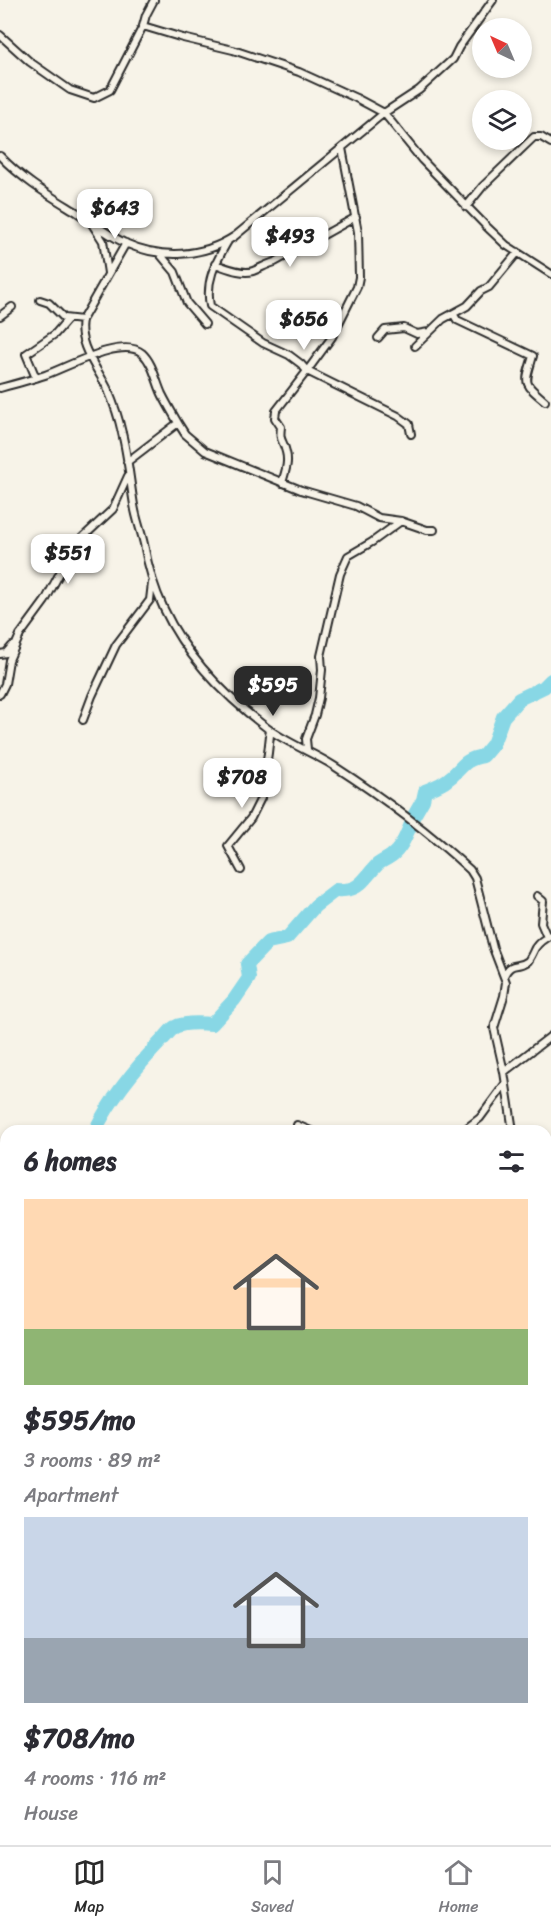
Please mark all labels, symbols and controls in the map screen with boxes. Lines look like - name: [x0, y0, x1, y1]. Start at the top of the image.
- north arrow: [472, 18, 532, 78]
- map controls: [472, 18, 532, 150]
- button: layers: [472, 90, 532, 150]
- pin: $643: [79, 189, 151, 240]
- text: $643: [91, 191, 139, 226]
- pin: $493: [254, 217, 326, 268]
- text: $493: [265, 219, 315, 254]
- pin: $656: [268, 300, 340, 351]
- text: $656: [280, 302, 328, 337]
- pin: $551: [32, 534, 104, 585]
- text: $551: [45, 536, 91, 571]
- pin: $595: [237, 666, 309, 717]
- text: $595: [248, 668, 298, 703]
- pin: $708: [206, 758, 278, 809]
- text: $708: [217, 760, 267, 795]
- text: 6 homes: [24, 1138, 116, 1184]
- icon: filters: [495, 1145, 528, 1178]
- icon: home: [222, 1238, 330, 1346]
- text: $595/mo: [24, 1397, 135, 1443]
- text: 3 rooms · 89 m²: [24, 1443, 161, 1478]
- text: Apartment: [24, 1478, 118, 1513]
- icon: home: [222, 1556, 330, 1664]
- text: $708/mo: [24, 1715, 135, 1761]
- text: 4 rooms · 116 m²: [24, 1761, 166, 1796]
- text: House: [24, 1796, 78, 1831]
- tab: Map: [73, 1856, 106, 1921]
- tab: Saved: [251, 1856, 293, 1921]
- tab: Home: [438, 1856, 478, 1921]

